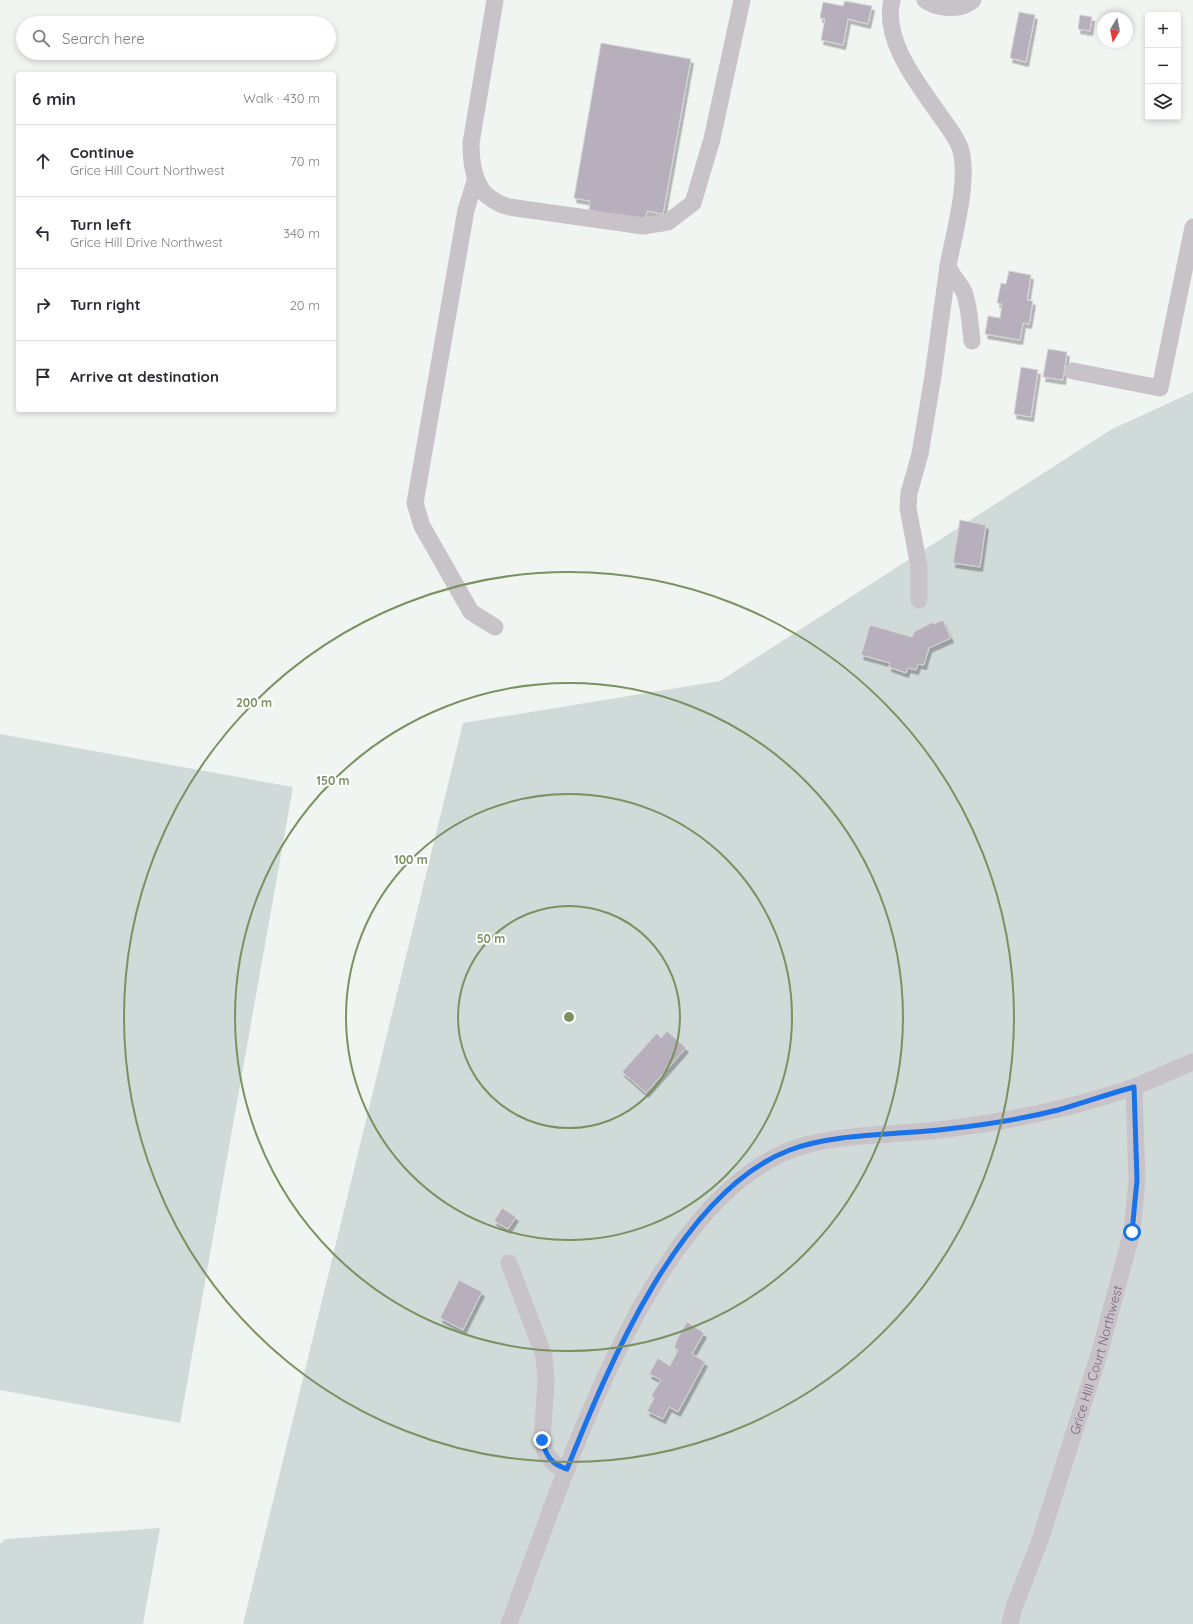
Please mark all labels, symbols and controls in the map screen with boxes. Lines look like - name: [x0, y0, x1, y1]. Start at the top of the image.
- north arrow: [1097, 12, 1133, 48]
- map controls: [1145, 12, 1181, 120]
- button: +: [1145, 12, 1181, 48]
- search box: [16, 16, 336, 60]
- icon: search: [30, 27, 52, 49]
- text: Search here: [62, 29, 145, 48]
- button: −: [1145, 48, 1181, 84]
- button: layers: [1145, 84, 1181, 120]
- text: 6 min: [32, 88, 76, 109]
- text: Walk · 430 m: [243, 90, 320, 106]
- text: Continue: [70, 143, 134, 162]
- icon: ahead: [32, 150, 54, 172]
- text: 70 m: [290, 153, 320, 169]
- text: Grice Hill Court Northwest: [70, 162, 225, 178]
- text: Turn left: [70, 215, 132, 234]
- icon: left: [32, 222, 54, 244]
- text: 340 m: [283, 225, 320, 241]
- text: Grice Hill Drive Northwest: [70, 234, 223, 250]
- icon: right: [32, 294, 54, 316]
- text: Turn right: [70, 295, 141, 314]
- text: 20 m: [290, 297, 320, 313]
- icon: arrive: [32, 366, 54, 388]
- text: Arrive at destination: [70, 367, 219, 386]
- text: 200 m: [236, 695, 272, 710]
- text: 150 m: [316, 773, 350, 788]
- text: 100 m: [394, 852, 428, 867]
- text: 50 m: [477, 931, 505, 946]
- centre of rings: [562, 1010, 576, 1024]
- route start: [1123, 1223, 1141, 1241]
- street label: Grice Hill Court Northwest: [1066, 1283, 1125, 1436]
- route end: [533, 1431, 551, 1449]

